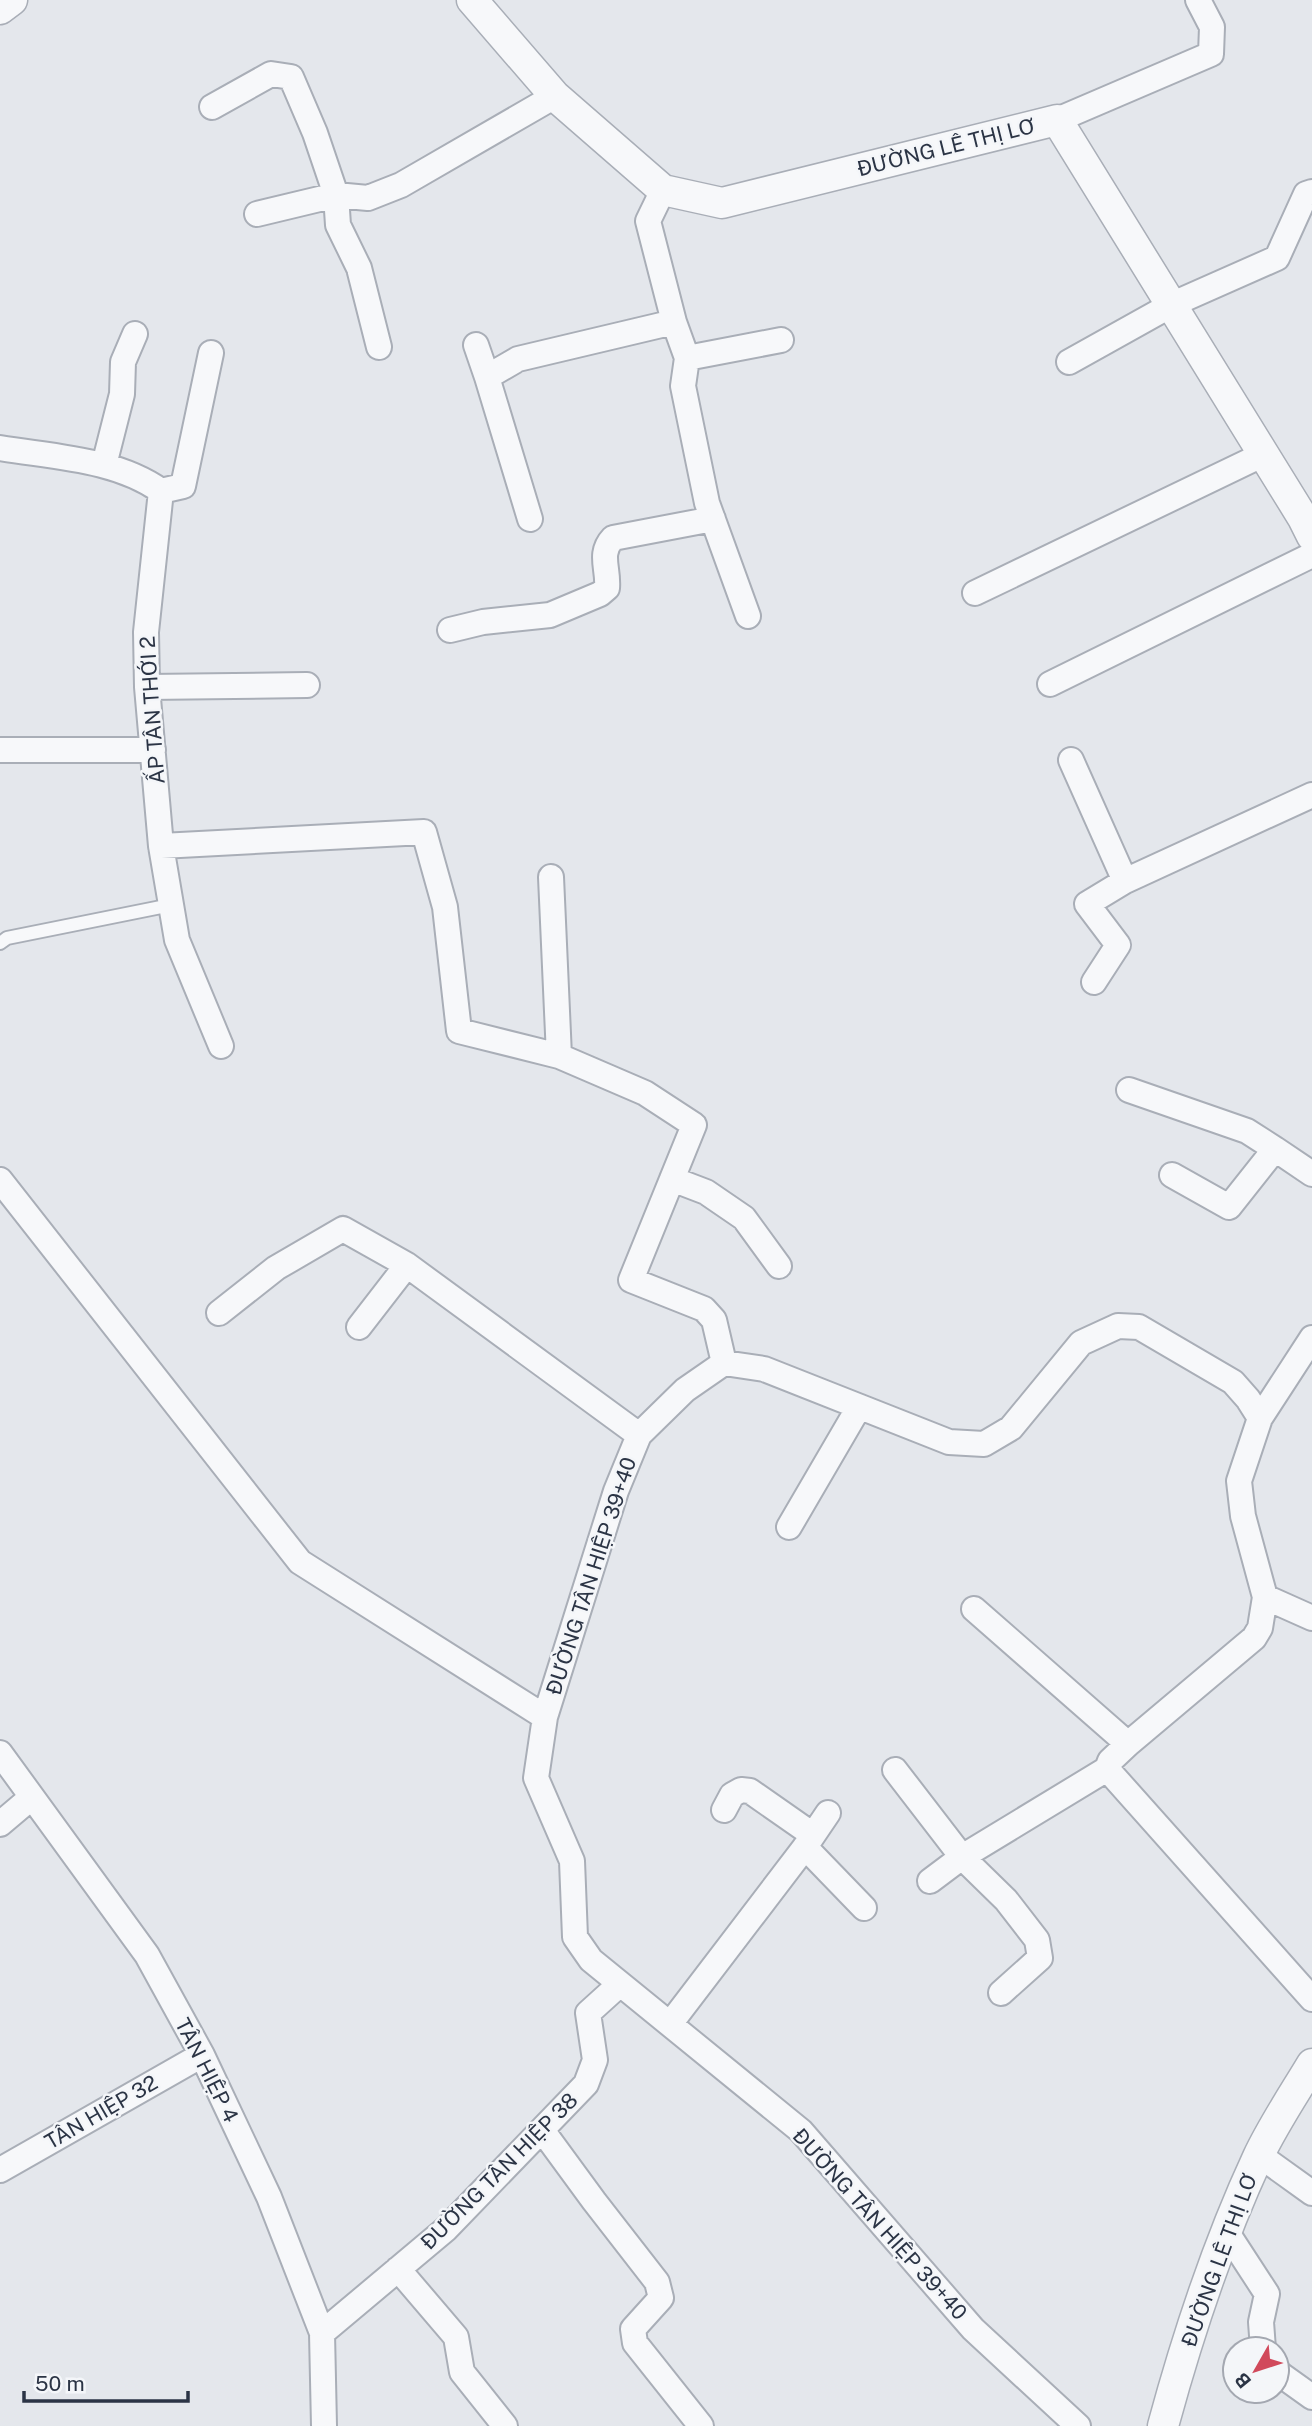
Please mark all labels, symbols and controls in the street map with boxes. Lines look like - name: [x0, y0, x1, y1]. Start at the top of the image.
- street label: ĐƯỜNG LÊ THỊ LƠ: [854, 113, 1038, 181]
- street label: ẤP TÂN THỚI 2: [133, 635, 170, 785]
- street label: ĐƯỜNG TÂN HIỆP 39+40: [541, 1454, 641, 1698]
- street label: TÂN HIỆP 4: [170, 2014, 244, 2126]
- street label: TÂN HIỆP 32: [40, 2070, 162, 2154]
- street label: ĐƯỜNG TÂN HIỆP 38: [415, 2087, 583, 2255]
- street label: ĐƯỜNG TÂN HIỆP 39+40: [787, 2123, 973, 2325]
- street label: ĐƯỜNG LÊ THỊ LƠ: [1176, 2170, 1262, 2350]
- north arrow: [1221, 2335, 1291, 2405]
- scale bar: [24, 2360, 189, 2404]
- text: B: [1230, 2369, 1255, 2393]
- text: 50 m: [35, 2371, 85, 2396]

